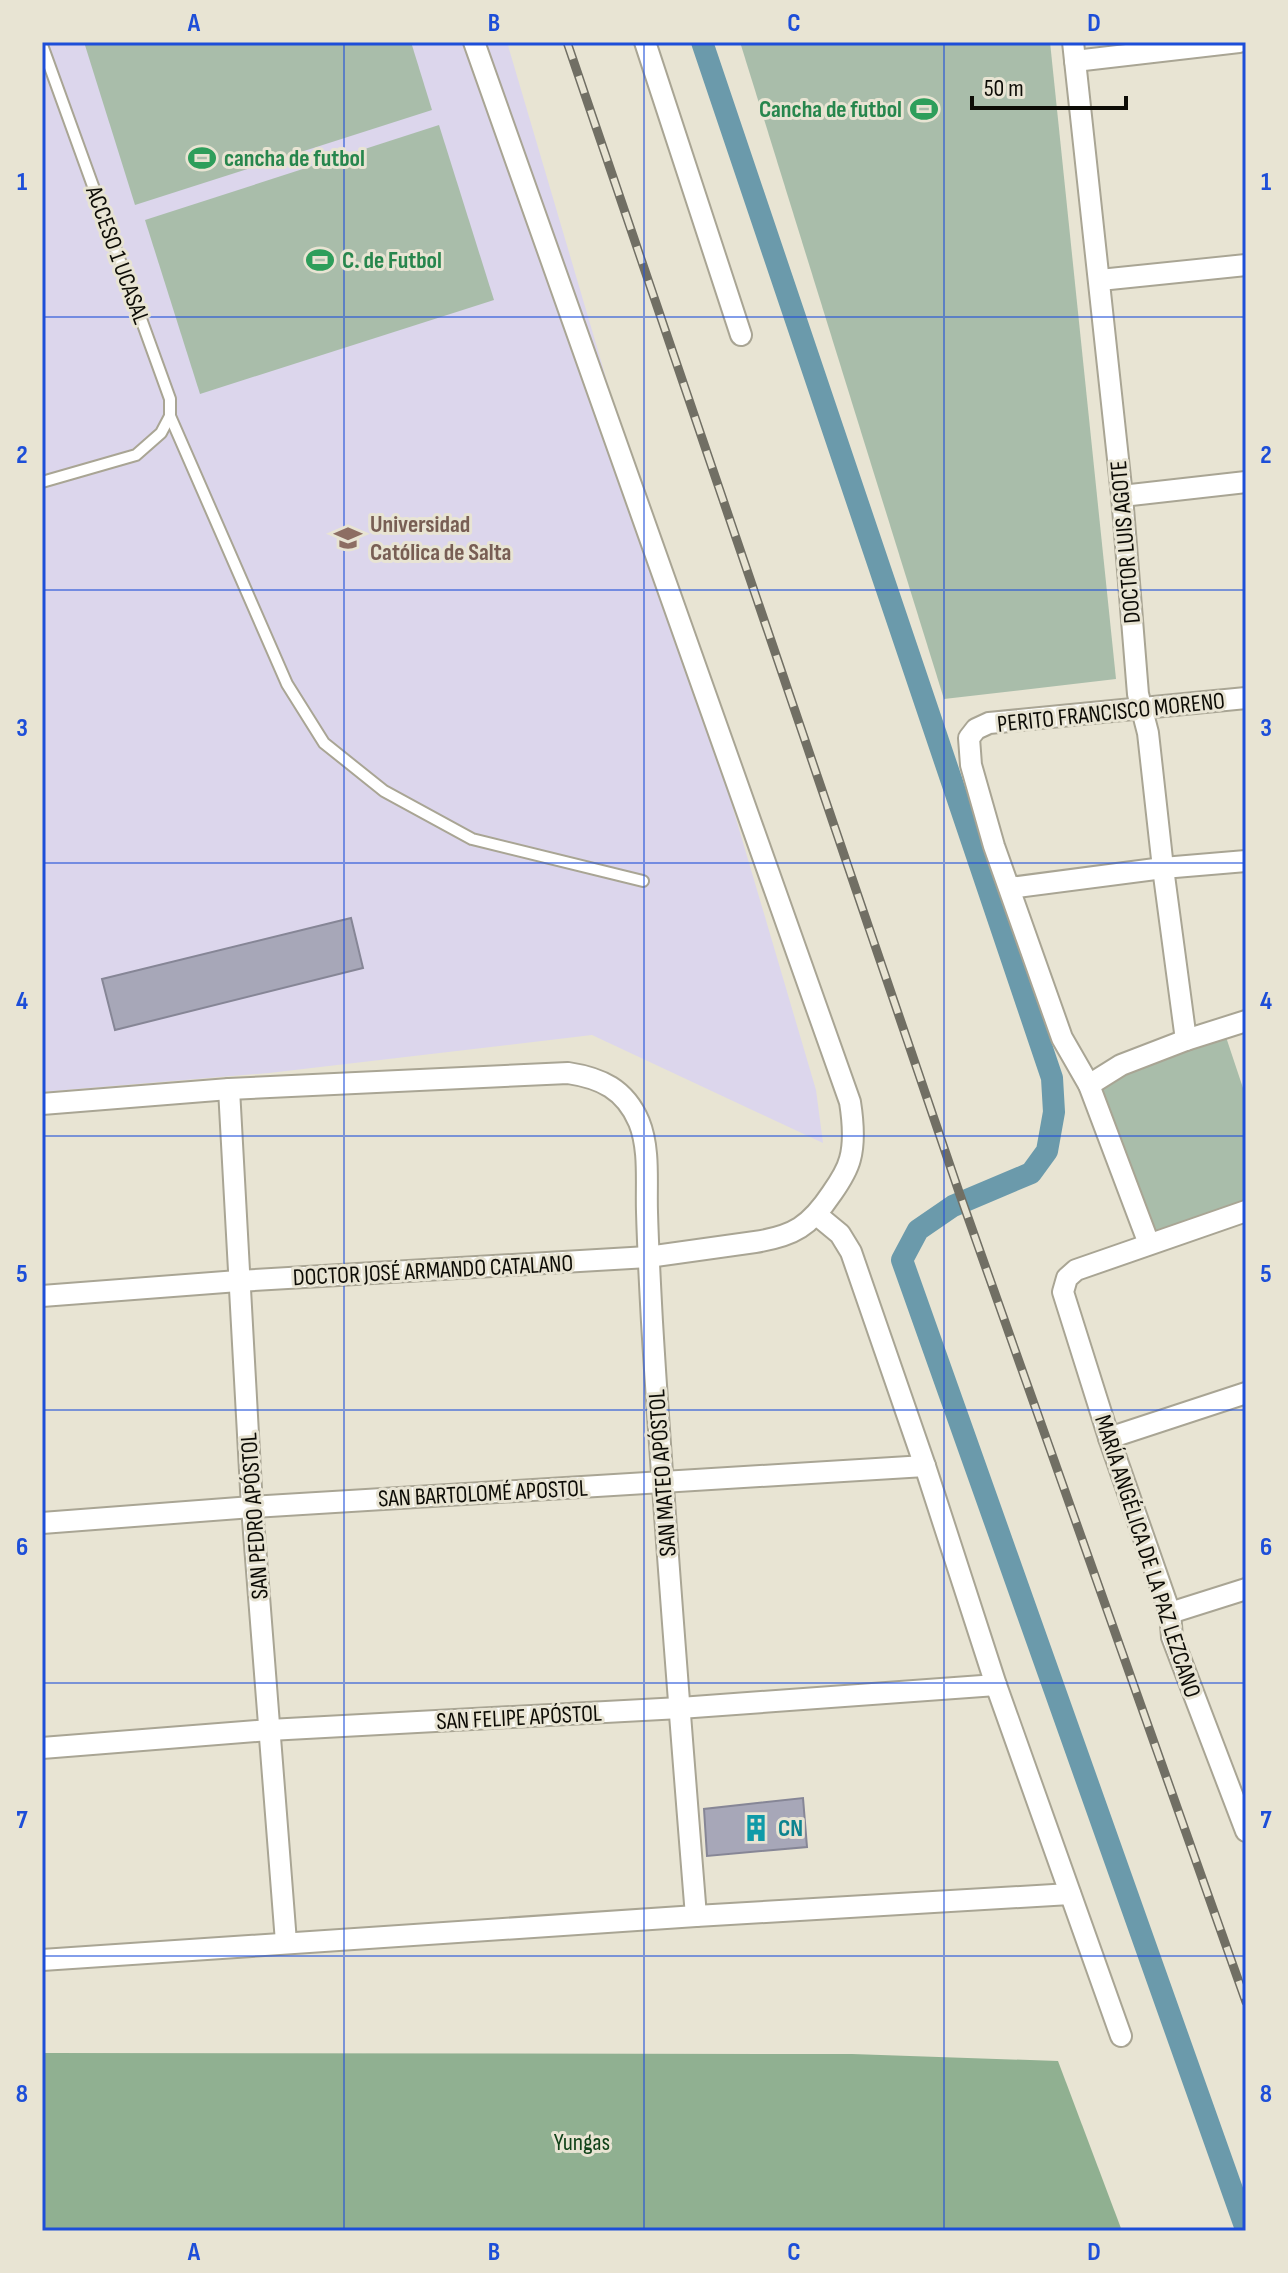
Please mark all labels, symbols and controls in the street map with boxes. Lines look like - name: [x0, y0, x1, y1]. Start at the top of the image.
- text: A: [187, 8, 201, 39]
- text: B: [488, 8, 500, 39]
- text: C: [787, 8, 801, 39]
- text: D: [1087, 8, 1101, 39]
- scale bar: [972, 60, 1126, 110]
- text: 50 m: [984, 74, 1024, 103]
- sports icon: Cancha de futbol: [909, 94, 939, 124]
- place label: Cancha de futbol: [759, 95, 902, 124]
- sports icon: cancha de futbol: [187, 143, 217, 173]
- place label: cancha de futbol: [224, 144, 365, 173]
- text: 1: [17, 167, 27, 198]
- text: 1: [1261, 167, 1271, 198]
- street label: ACCESO 1 UCASAL: [79, 181, 156, 328]
- sports icon: C. de Futbol: [305, 245, 335, 275]
- place label: C. de Futbol: [342, 246, 442, 275]
- text: 2: [16, 440, 28, 471]
- text: 2: [1260, 440, 1272, 471]
- street label: DOCTOR LUIS AGOTE: [1104, 459, 1147, 625]
- place label: Universidad Católica de Salta: [370, 510, 511, 567]
- school or university icon: Universidad Católica de Salta: [333, 523, 363, 553]
- street label: PERITO FRANCISCO MORENO: [996, 686, 1226, 739]
- text: 3: [16, 713, 28, 744]
- text: 3: [1260, 713, 1272, 744]
- text: 4: [16, 986, 28, 1017]
- text: 4: [1260, 986, 1272, 1017]
- street label: DOCTOR JOSÉ ARMANDO CATALANO: [292, 1249, 574, 1292]
- text: 5: [16, 1259, 28, 1290]
- text: 5: [1260, 1259, 1272, 1290]
- street label: SAN MATEO APÓSTOL: [642, 1388, 683, 1557]
- street label: MARÍA ANGÉLICA DE LA PAZ LEZCANO: [1088, 1411, 1207, 1701]
- street label: SAN PEDRO APÓSTOL: [234, 1431, 275, 1600]
- street label: SAN BARTOLOMÉ APOSTOL: [377, 1474, 589, 1513]
- text: 6: [16, 1532, 28, 1563]
- text: 6: [1260, 1532, 1272, 1563]
- street label: SAN FELIPE APÓSTOL: [436, 1699, 603, 1736]
- text: 7: [16, 1805, 28, 1836]
- text: 7: [1260, 1805, 1272, 1836]
- building icon: CN: [741, 1813, 771, 1843]
- place label: CN: [778, 1814, 803, 1843]
- text: 8: [16, 2079, 28, 2110]
- text: 8: [1260, 2079, 1272, 2110]
- park label: Yungas: [554, 2128, 610, 2157]
- text: A: [187, 2237, 201, 2268]
- text: B: [488, 2237, 500, 2268]
- text: C: [787, 2237, 801, 2268]
- text: D: [1087, 2237, 1101, 2268]

